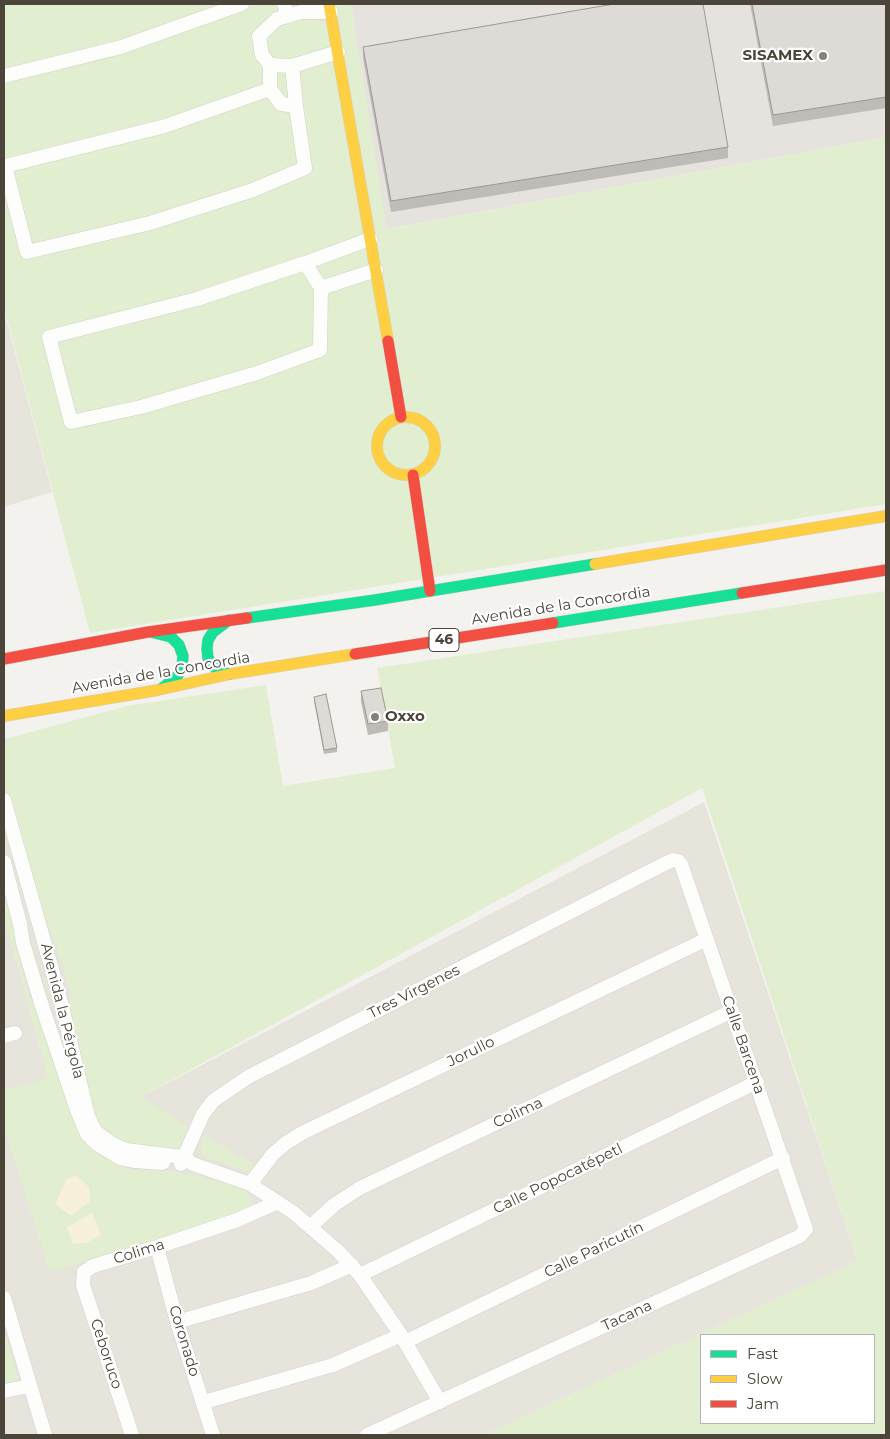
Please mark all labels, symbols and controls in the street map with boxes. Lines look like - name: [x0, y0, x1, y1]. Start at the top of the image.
- place label: SISAMEX: [742, 47, 813, 65]
- marker: SISAMEX: [817, 50, 829, 62]
- street label: Avenida de la Concordia: [470, 583, 652, 629]
- road number: 46: [429, 628, 459, 652]
- street label: Avenida de la Concordia: [70, 648, 252, 698]
- place label: Oxxo: [385, 708, 425, 726]
- marker: Oxxo: [369, 711, 381, 723]
- street label: Avenida la Pérgola: [36, 941, 88, 1081]
- street label: Tres Virgenes: [365, 961, 463, 1023]
- street label: Calle Barcena: [718, 993, 768, 1097]
- street label: Jorullo: [444, 1033, 498, 1071]
- street label: Colima: [490, 1094, 546, 1132]
- street label: Calle Popocatépetl: [490, 1140, 626, 1218]
- street label: Calle Paricutín: [541, 1218, 647, 1282]
- street label: Colima: [111, 1236, 167, 1268]
- street label: Tacana: [599, 1297, 655, 1335]
- street label: Coronado: [165, 1303, 203, 1379]
- street label: Ceboruco: [86, 1317, 126, 1391]
- legend: [700, 1334, 875, 1424]
- text: Fast: [747, 1344, 778, 1363]
- text: Slow: [747, 1369, 783, 1388]
- text: Jam: [747, 1394, 779, 1413]

